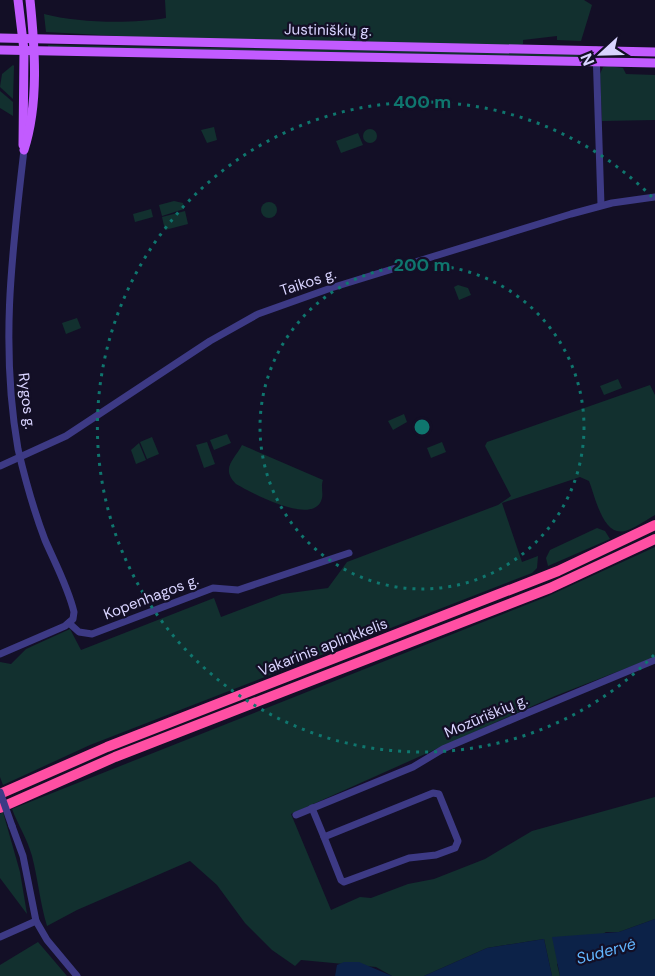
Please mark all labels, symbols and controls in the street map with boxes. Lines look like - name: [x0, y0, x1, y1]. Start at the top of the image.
- street label: Justiniškių g.: [284, 19, 372, 41]
- north arrow: [571, 24, 631, 84]
- text: N: [576, 50, 599, 69]
- text: 400 m: [393, 90, 451, 114]
- text: 200 m: [394, 253, 450, 277]
- street label: Taikos g.: [277, 264, 339, 300]
- street label: Rygos g.: [14, 372, 40, 430]
- centre of rings: [412, 417, 432, 437]
- street label: Kopenhagos g.: [101, 570, 201, 624]
- street label: Vakarinis aplinkkelis: [256, 613, 390, 681]
- street label: Mozūriškių g.: [441, 689, 531, 743]
- water label: Sudervė: [574, 933, 638, 969]

